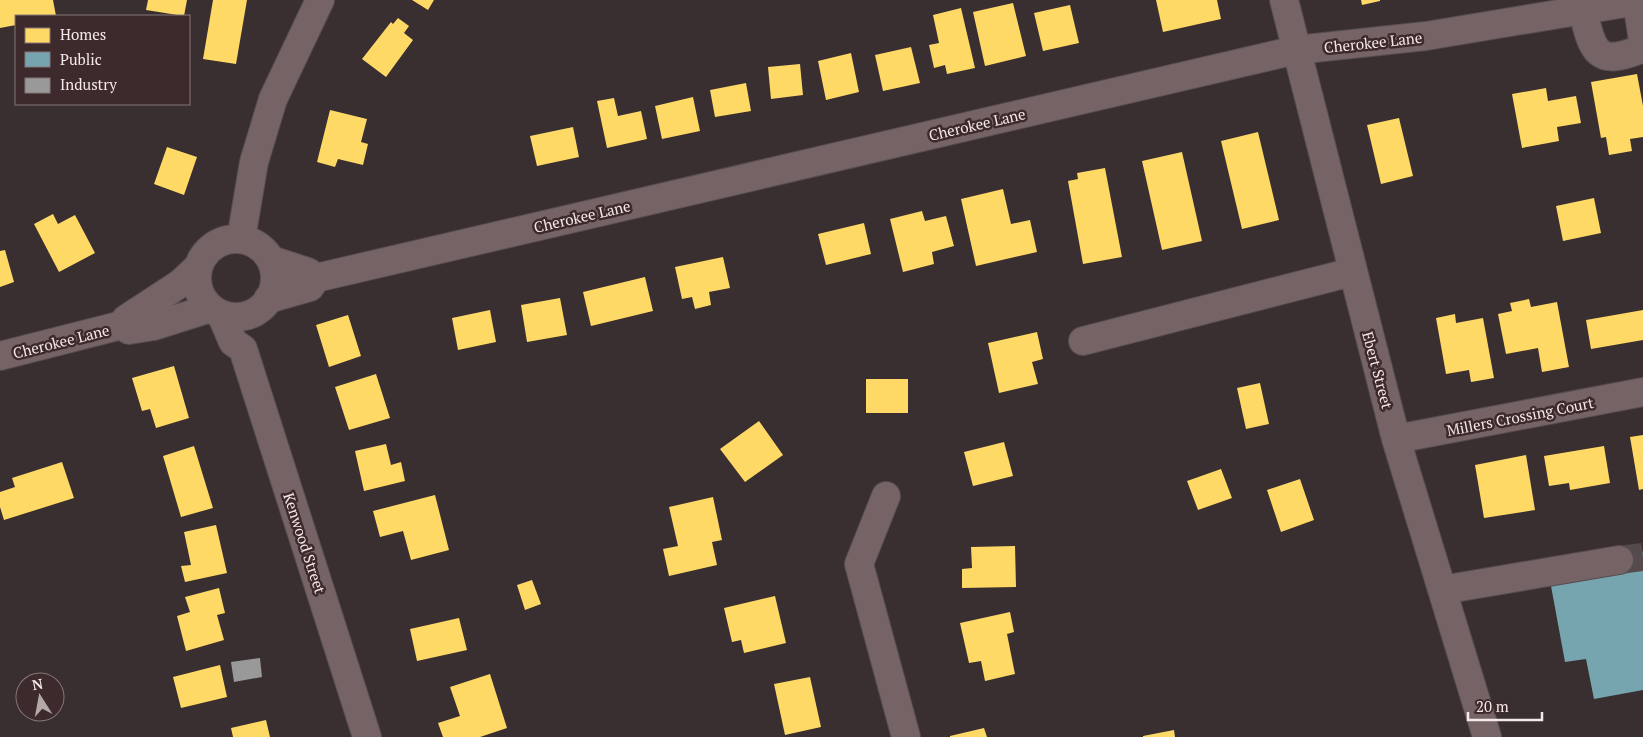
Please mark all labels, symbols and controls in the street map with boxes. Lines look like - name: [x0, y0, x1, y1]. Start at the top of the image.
- legend: [15, 15, 190, 105]
- text: Homes: [60, 24, 106, 44]
- street label: Cherokee Lane: [1323, 27, 1423, 57]
- text: Public: [60, 49, 102, 69]
- text: Industry: [60, 74, 117, 94]
- street label: Cherokee Lane: [927, 103, 1027, 145]
- street label: Cherokee Lane: [532, 195, 632, 237]
- street label: Cherokee Lane: [11, 319, 111, 363]
- street label: Ebert Street: [1358, 329, 1398, 411]
- street label: Millers Crossing Court: [1445, 392, 1596, 440]
- street label: Kenwood Street: [279, 490, 331, 596]
- north arrow: [15, 672, 65, 722]
- text: N: [30, 673, 45, 694]
- scale bar: [1468, 690, 1542, 722]
- text: 20 m: [1476, 696, 1509, 716]

